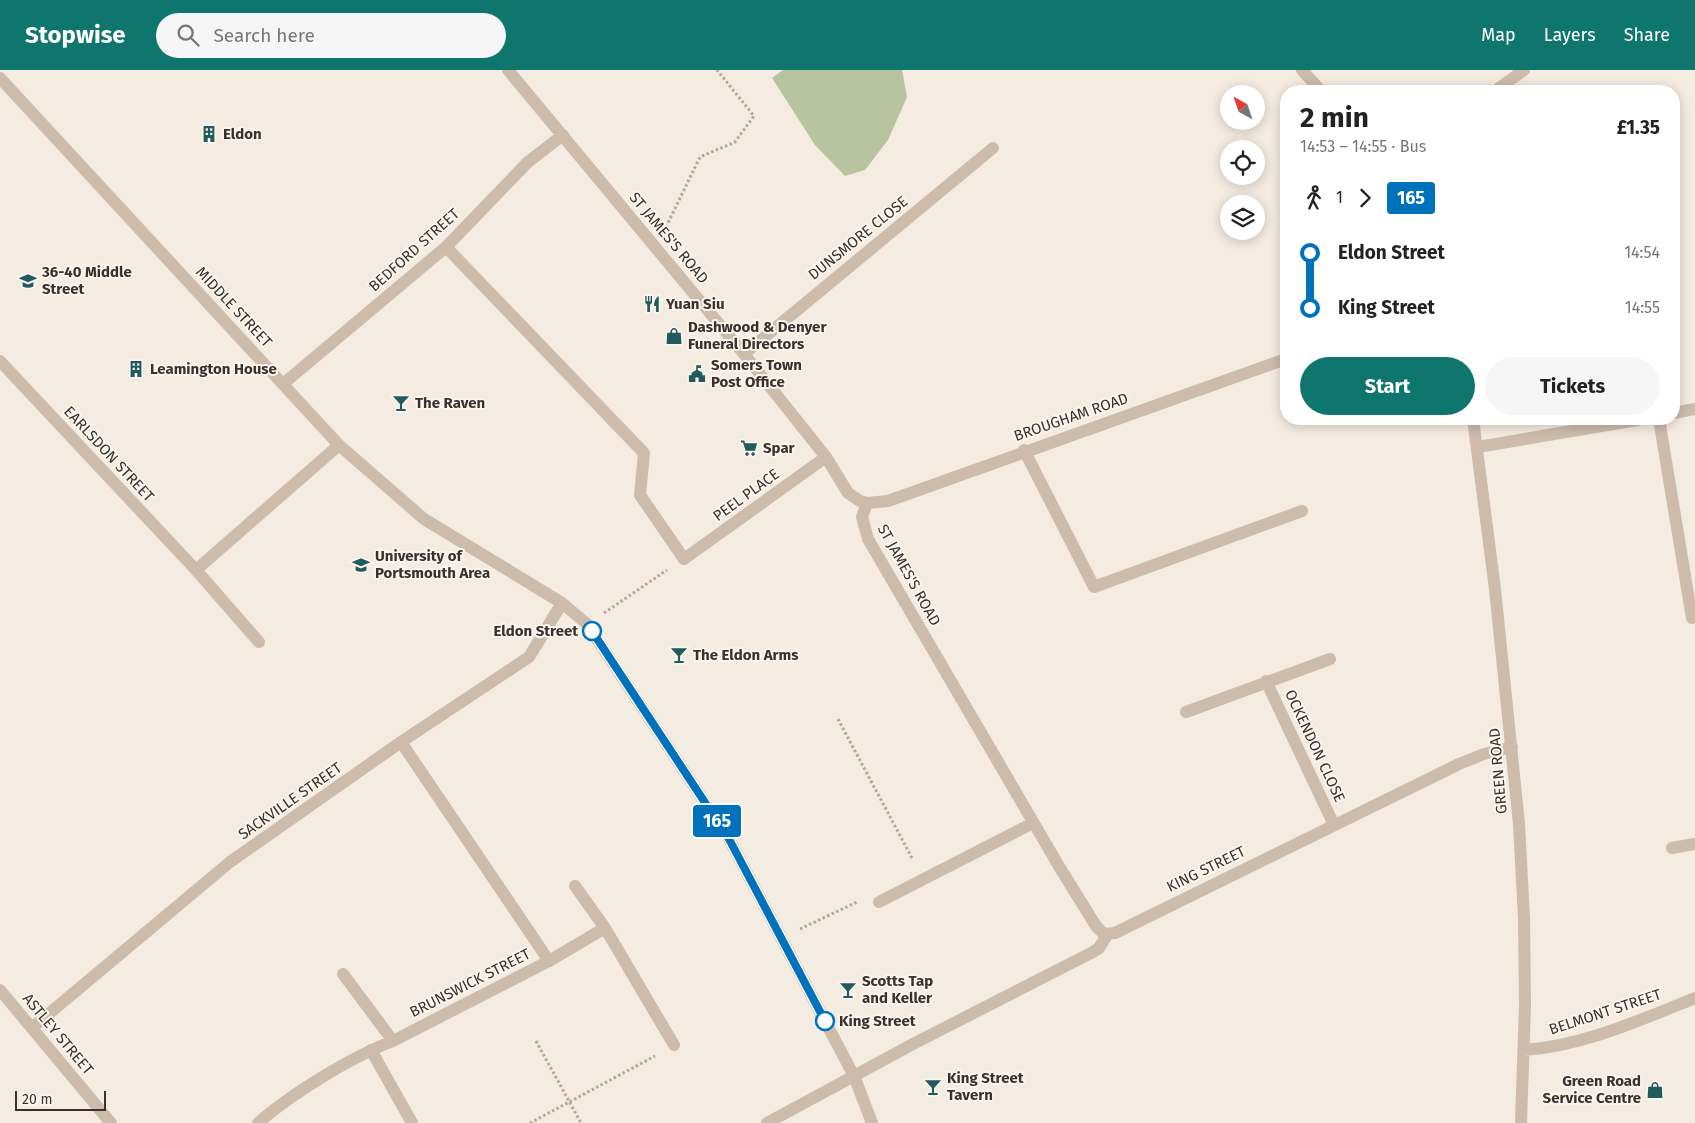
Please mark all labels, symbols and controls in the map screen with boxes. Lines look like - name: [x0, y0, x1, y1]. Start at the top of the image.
- search box: [156, 13, 506, 58]
- text: Stopwise: [25, 21, 126, 49]
- icon: search: [174, 21, 202, 49]
- text: Search here: [214, 24, 315, 47]
- text: Map: [1481, 24, 1516, 46]
- text: Layers: [1544, 24, 1596, 46]
- text: Share: [1624, 24, 1670, 46]
- north arrow: [1220, 85, 1265, 130]
- map controls: [1220, 85, 1265, 240]
- text: 2 min: [1300, 101, 1369, 134]
- text: £1.35: [1617, 116, 1660, 139]
- building icon: Eldon: [199, 124, 219, 144]
- place label: Eldon: [223, 125, 262, 143]
- text: 14:53 – 14:55 · Bus: [1300, 137, 1426, 156]
- button: locate: [1220, 140, 1265, 185]
- icon: walk: [1300, 184, 1328, 212]
- icon: forward: [1351, 184, 1379, 212]
- text: 165: [1397, 187, 1425, 209]
- text: 1: [1336, 188, 1343, 207]
- street label: ST JAMES'S ROAD: [626, 189, 712, 287]
- street label: DUNSMORE CLOSE: [805, 192, 911, 284]
- button: layers: [1220, 195, 1265, 240]
- street label: BEDFORD STREET: [365, 205, 463, 295]
- text: Eldon Street: [1338, 241, 1445, 264]
- text: 14:54: [1624, 243, 1660, 262]
- place label: 36-40 Middle Street: [41, 263, 132, 298]
- street label: MIDDLE STREET: [192, 263, 276, 351]
- school or university icon: 36-40 Middle Street: [18, 271, 38, 291]
- restaurant icon: Yuan Siu: [642, 294, 662, 314]
- place label: Yuan Siu: [665, 295, 724, 313]
- text: King Street: [1338, 296, 1435, 319]
- text: 14:55: [1625, 298, 1660, 317]
- place label: Dashwood & Denyer Funeral Directors: [688, 318, 827, 353]
- shop icon: Dashwood & Denyer Funeral Directors: [664, 326, 684, 346]
- place label: Somers Town Post Office: [711, 356, 802, 391]
- button: Start: [1300, 357, 1475, 415]
- button: Tickets: [1485, 357, 1660, 415]
- building icon: Leamington House: [126, 359, 146, 379]
- place label: Leamington House: [150, 360, 277, 378]
- public building icon: Somers Town Post Office: [687, 364, 707, 384]
- street label: BROUGHAM ROAD: [1011, 389, 1131, 445]
- bar icon: The Raven: [391, 393, 411, 413]
- place label: The Raven: [415, 394, 485, 412]
- street label: EARLSDON STREET: [60, 403, 158, 506]
- supermarket icon: Spar: [739, 438, 759, 458]
- place label: Spar: [763, 439, 796, 457]
- street label: PEEL PLACE: [709, 465, 783, 525]
- street label: ST JAMES'S ROAD: [874, 521, 944, 629]
- place label: University of Portsmouth Area: [375, 547, 490, 582]
- school or university icon: University of Portsmouth Area: [351, 555, 371, 575]
- marker: Eldon Street: [582, 621, 602, 641]
- place label: Eldon Street: [494, 622, 578, 640]
- bar icon: The Eldon Arms: [669, 645, 689, 665]
- place label: The Eldon Arms: [693, 646, 798, 664]
- street label: OCKENDON CLOSE: [1281, 687, 1349, 805]
- street label: GREEN ROAD: [1485, 727, 1511, 815]
- street label: SACKVILLE STREET: [235, 759, 345, 843]
- line badge: 165: [688, 805, 746, 837]
- text: 165: [703, 810, 731, 832]
- street label: KING STREET: [1164, 842, 1249, 896]
- street label: BRUNSWICK STREET: [407, 945, 533, 1021]
- place label: Scotts Tap and Keller: [862, 972, 933, 1007]
- bar icon: Scotts Tap and Keller: [838, 980, 858, 1000]
- street label: BELMONT STREET: [1547, 985, 1664, 1039]
- street label: ASTLEY STREET: [19, 990, 97, 1078]
- marker: King Street: [815, 1011, 835, 1031]
- place label: King Street: [839, 1012, 916, 1030]
- place label: King Street Tavern: [947, 1069, 1024, 1104]
- place label: Green Road Service Centre: [1543, 1072, 1641, 1107]
- bar icon: King Street Tavern: [923, 1077, 943, 1097]
- shop icon: Green Road Service Centre: [1645, 1080, 1665, 1100]
- scale bar: [15, 1088, 106, 1111]
- text: 20 m: [22, 1091, 52, 1108]

